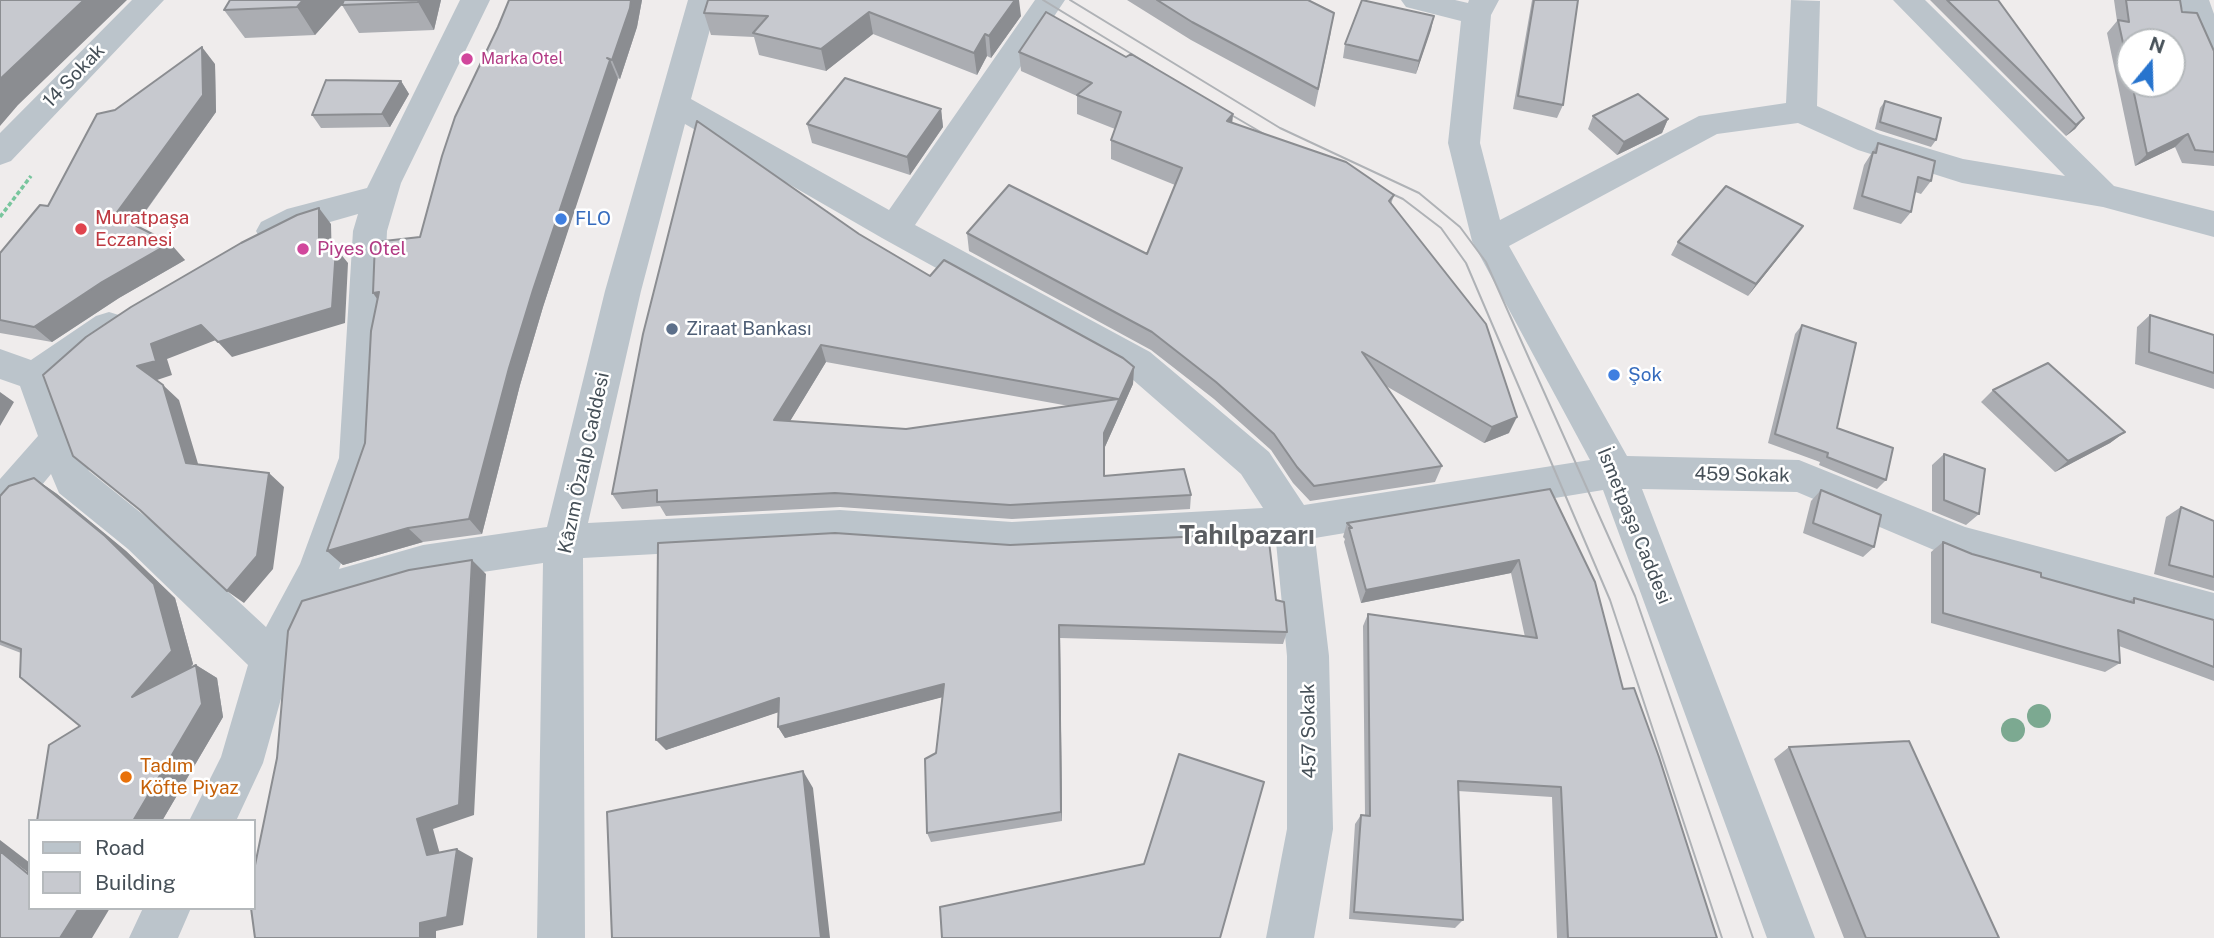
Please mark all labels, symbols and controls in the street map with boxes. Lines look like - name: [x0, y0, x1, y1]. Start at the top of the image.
- north arrow: [2116, 28, 2186, 98]
- text: N: [2147, 32, 2168, 58]
- street label: 14 Sokak: [38, 40, 110, 112]
- place label: Marka Otel: [481, 49, 563, 69]
- marker: Marka Otel: [459, 51, 475, 67]
- place label: Muratpaşa Eczanesi: [95, 207, 189, 251]
- place label: FLO: [575, 208, 611, 230]
- marker: FLO: [553, 211, 569, 227]
- marker: Muratpaşa Eczanesi: [73, 221, 89, 237]
- place label: Piyes Otel: [317, 238, 406, 260]
- marker: Piyes Otel: [295, 241, 311, 257]
- place label: Ziraat Bankası: [686, 318, 812, 340]
- marker: Ziraat Bankası: [664, 321, 680, 337]
- place label: Şok: [1628, 364, 1662, 386]
- marker: Şok: [1606, 367, 1622, 383]
- street label: Kâzım Özalp Caddesi: [554, 370, 614, 556]
- street label: İsmetpaşa Caddesi: [1592, 444, 1676, 608]
- street label: 459 Sokak: [1694, 463, 1790, 487]
- district label: Tahılpazarı: [1179, 520, 1315, 552]
- street label: 457 Sokak: [1297, 683, 1321, 779]
- place label: Tadım Köfte Piyaz: [140, 755, 239, 799]
- marker: Tadım Köfte Piyaz: [118, 769, 134, 785]
- legend: [28, 819, 256, 910]
- text: Road: [95, 835, 145, 860]
- text: Building: [95, 870, 176, 895]

